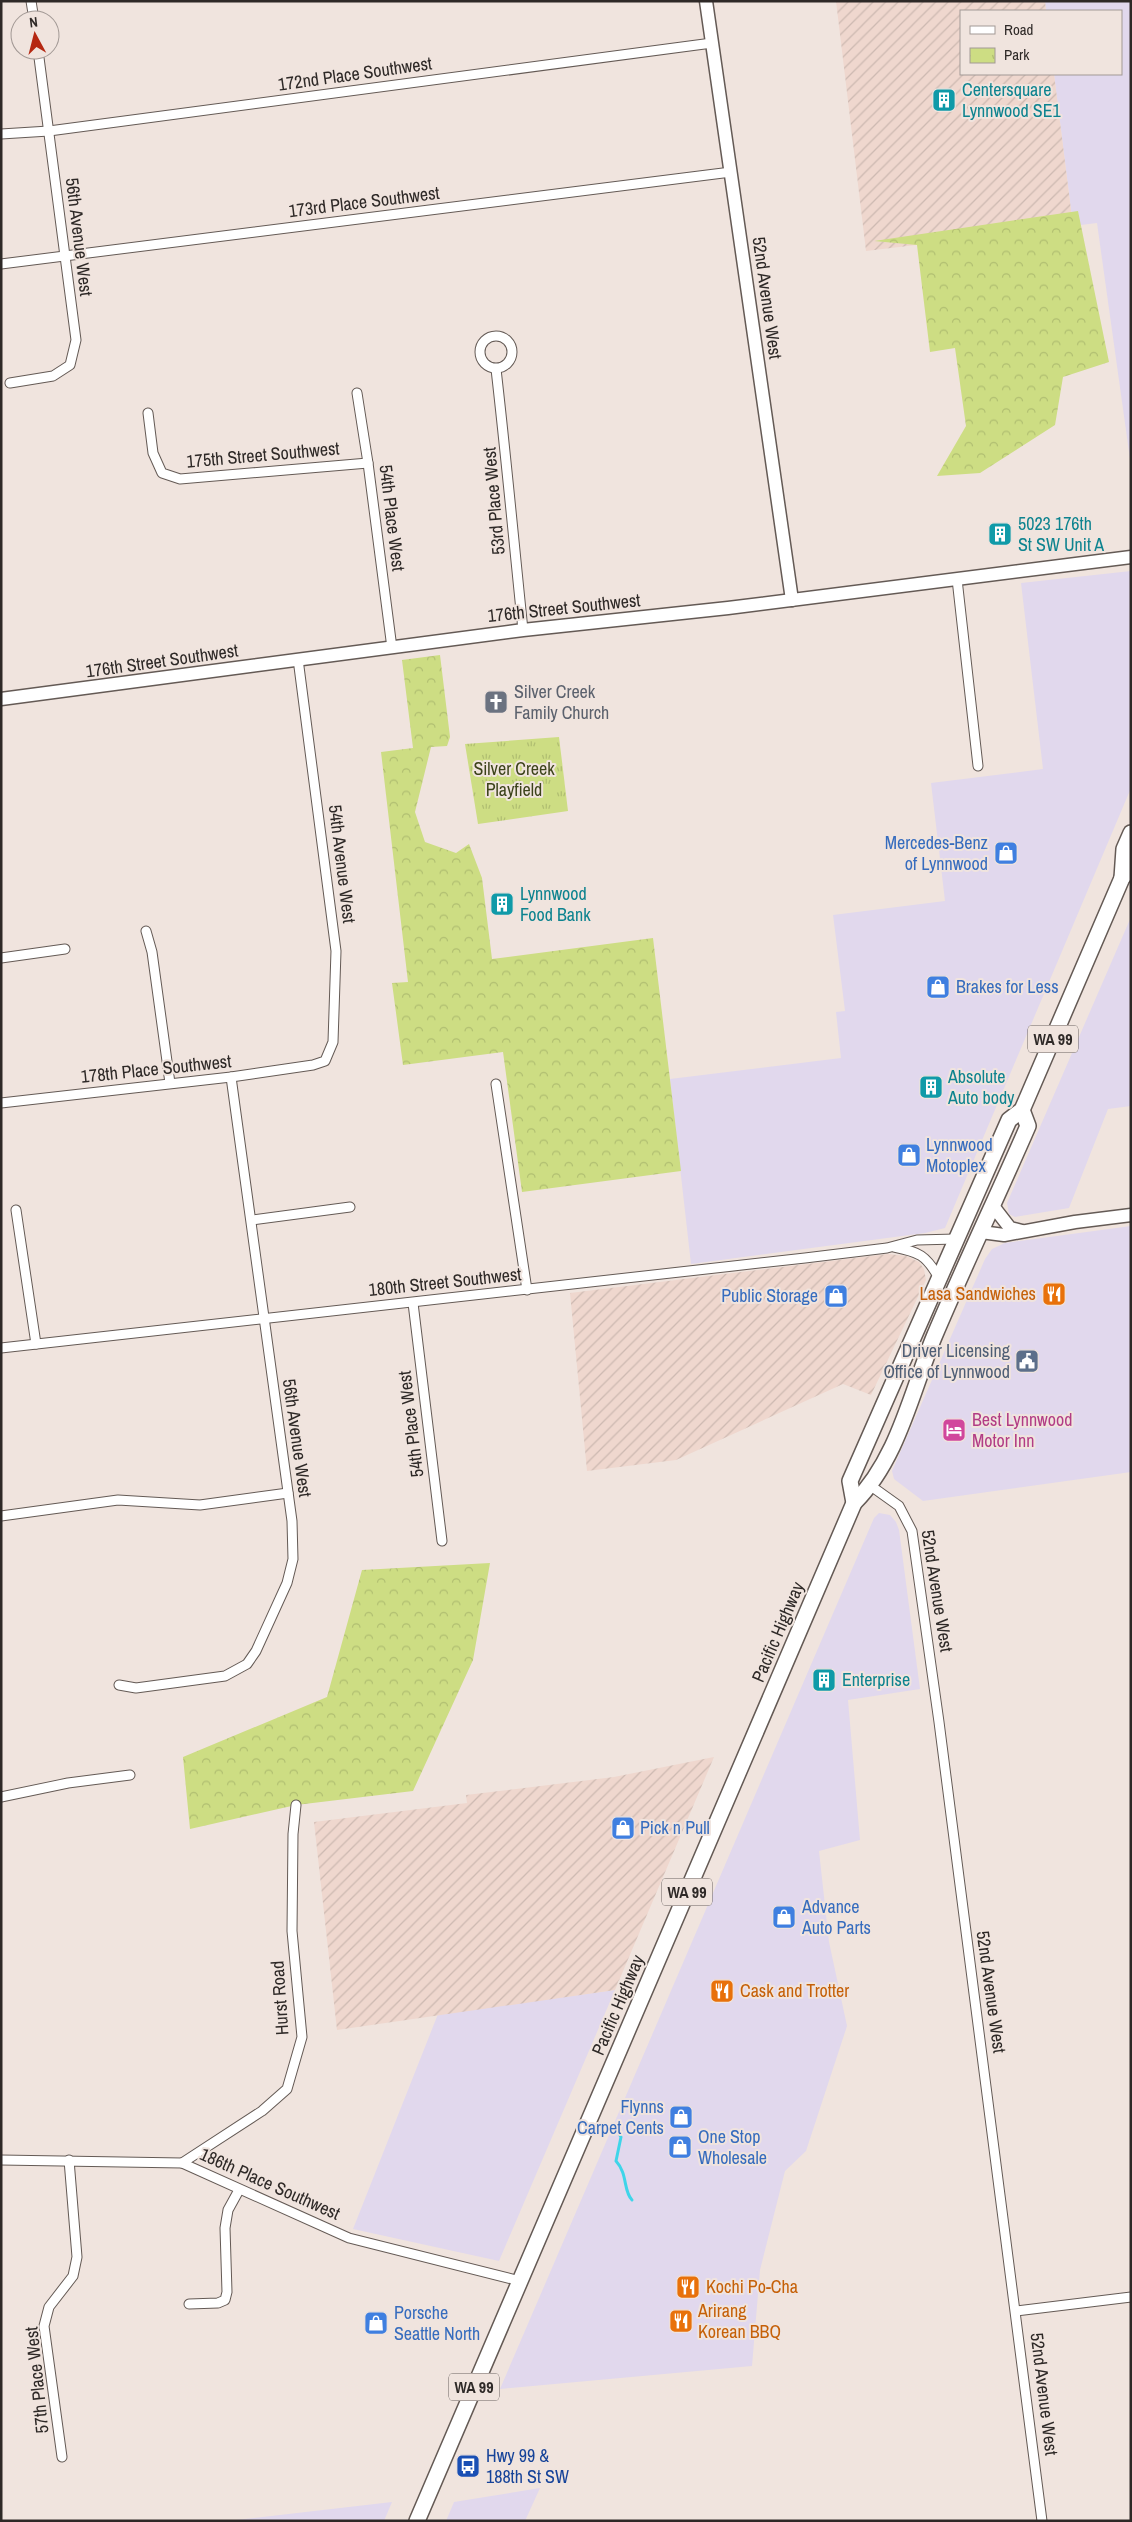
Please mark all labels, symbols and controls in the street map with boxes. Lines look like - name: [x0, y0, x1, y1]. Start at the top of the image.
- north arrow: [10, 10, 60, 60]
- legend: [960, 10, 1122, 75]
- text: N: [28, 13, 39, 32]
- text: Road: [1004, 19, 1033, 40]
- text: Park: [1004, 44, 1030, 65]
- street label: 172nd Place Southwest: [276, 50, 433, 97]
- place label: Centersquare Lynnwood SE1: [962, 77, 1062, 123]
- building icon: Centersquare Lynnwood SE1: [931, 87, 957, 113]
- street label: 56th Avenue West: [60, 176, 99, 298]
- street label: 173rd Place Southwest: [287, 180, 441, 223]
- street label: 52nd Avenue West: [747, 235, 788, 361]
- street label: 175th Street Southwest: [185, 435, 340, 474]
- street label: 53rd Place West: [476, 446, 511, 556]
- street label: 54th Place West: [374, 463, 411, 573]
- place label: 5023 176th St SW Unit A: [1018, 511, 1104, 557]
- building icon: 5023 176th St SW Unit A: [987, 521, 1013, 547]
- street label: 176th Street Southwest: [486, 587, 642, 628]
- street label: 176th Street Southwest: [84, 637, 240, 684]
- place label: Silver Creek Family Church: [514, 679, 609, 725]
- church icon: Silver Creek Family Church: [483, 689, 509, 715]
- park label: Silver Creek Playfield: [473, 756, 555, 802]
- street label: 54th Avenue West: [323, 803, 362, 925]
- place label: Mercedes-Benz of Lynnwood: [885, 830, 988, 876]
- shop icon: Mercedes-Benz of Lynnwood: [993, 840, 1019, 866]
- place label: Lynnwood Food Bank: [520, 881, 591, 927]
- building icon: Lynnwood Food Bank: [489, 891, 515, 917]
- shop icon: Brakes for Less: [925, 974, 951, 1000]
- place label: Brakes for Less: [956, 974, 1059, 999]
- road number: WA 99: [1028, 1026, 1078, 1052]
- street label: 178th Place Southwest: [80, 1048, 232, 1089]
- place label: Absolute Auto body: [947, 1064, 1015, 1110]
- building icon: Absolute Auto body: [918, 1074, 944, 1100]
- place label: Lynnwood Motoplex: [926, 1132, 993, 1178]
- shop icon: Lynnwood Motoplex: [896, 1142, 922, 1168]
- street label: 180th Street Southwest: [367, 1261, 523, 1302]
- place label: Lasa Sandwiches: [919, 1281, 1036, 1306]
- restaurant icon: Lasa Sandwiches: [1041, 1281, 1067, 1307]
- place label: Public Storage: [721, 1283, 818, 1308]
- shop icon: Public Storage: [823, 1283, 849, 1309]
- place label: Driver Licensing Office of Lynnwood: [884, 1338, 1011, 1384]
- public building icon: Driver Licensing Office of Lynnwood: [1014, 1348, 1040, 1374]
- street label: 54th Place West: [392, 1369, 429, 1479]
- street label: 56th Avenue West: [277, 1377, 318, 1499]
- place label: Best Lynnwood Motor Inn: [972, 1407, 1072, 1453]
- hotel icon: Best Lynnwood Motor Inn: [941, 1417, 967, 1443]
- street label: 52nd Avenue West: [915, 1528, 959, 1654]
- street label: Pacific Highway: [745, 1577, 810, 1686]
- building icon: Enterprise: [811, 1667, 837, 1693]
- place label: Enterprise: [842, 1667, 910, 1692]
- shop icon: Pick n Pull: [610, 1815, 636, 1841]
- place label: Pick n Pull: [640, 1815, 710, 1840]
- road number: WA 99: [662, 1878, 712, 1905]
- place label: Advance Auto Parts: [801, 1894, 871, 1940]
- shop icon: Advance Auto Parts: [771, 1904, 797, 1930]
- street label: 52nd Avenue West: [971, 1929, 1012, 2055]
- street label: Pacific Highway: [585, 1950, 650, 2059]
- street label: Hurst Road: [264, 1960, 295, 2036]
- restaurant icon: Cask and Trotter: [709, 1978, 735, 2004]
- place label: Cask and Trotter: [740, 1978, 849, 2003]
- place label: Flynns Carpet Cents: [577, 2094, 664, 2140]
- shop icon: Flynns Carpet Cents: [668, 2104, 694, 2130]
- place label: One Stop Wholesale: [698, 2124, 767, 2170]
- shop icon: One Stop Wholesale: [667, 2134, 693, 2160]
- street label: 186th Place Southwest: [196, 2141, 344, 2226]
- restaurant icon: Kochi Po-Cha: [675, 2274, 701, 2300]
- place label: Kochi Po-Cha: [706, 2274, 798, 2299]
- place label: Arirang Korean BBQ: [697, 2298, 781, 2344]
- place label: Porsche Seattle North: [394, 2300, 480, 2346]
- restaurant icon: Arirang Korean BBQ: [668, 2308, 694, 2334]
- shop icon: Porsche Seattle North: [363, 2310, 389, 2336]
- street label: 57th Place West: [18, 2325, 55, 2435]
- street label: 52nd Avenue West: [1025, 2331, 1064, 2457]
- road number: WA 99: [449, 2374, 499, 2400]
- place label: Hwy 99 & 188th St SW: [486, 2443, 569, 2489]
- bus stop icon: Hwy 99 & 188th St SW: [455, 2453, 481, 2479]

